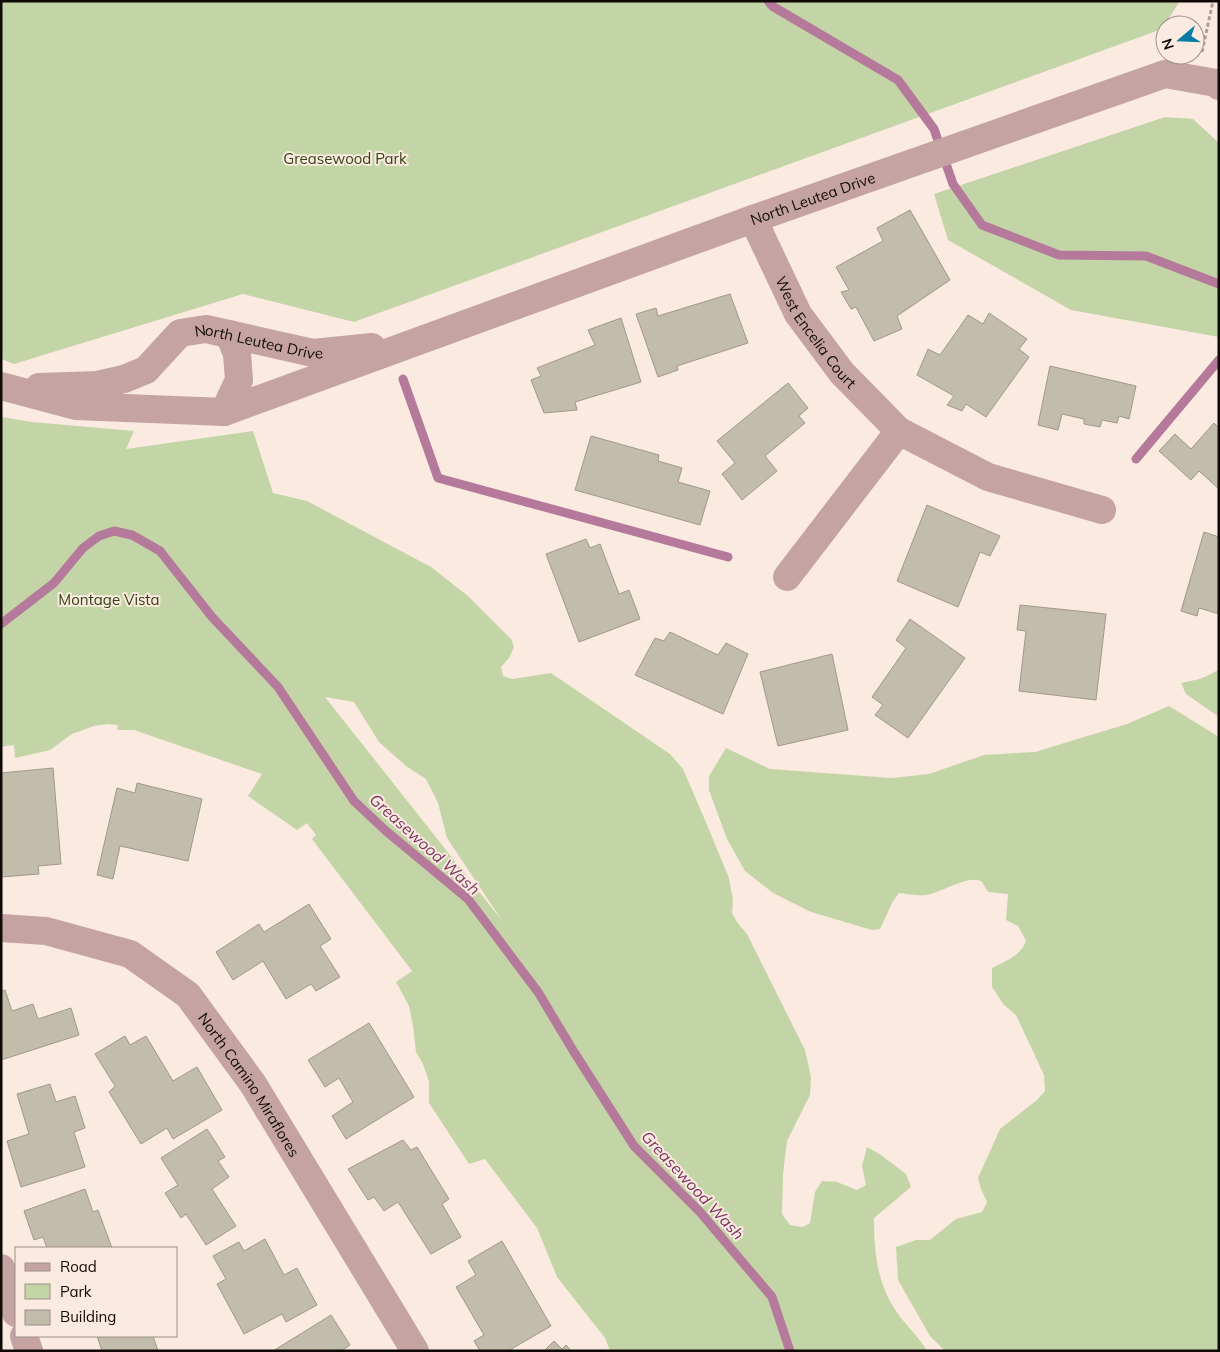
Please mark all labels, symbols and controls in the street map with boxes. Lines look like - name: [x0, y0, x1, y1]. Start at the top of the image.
- north arrow: [1155, 15, 1205, 65]
- text: N: [1157, 36, 1178, 52]
- park label: Greasewood Park: [283, 149, 407, 168]
- street label: North Leutea Drive: [748, 167, 878, 229]
- street label: West Encelia Court: [772, 273, 861, 392]
- street label: North Leutea Drive: [193, 320, 324, 363]
- park label: Montage Vista: [58, 590, 160, 609]
- water label: Greasewood Wash: [366, 789, 484, 899]
- street label: North Camino Miraflores: [194, 1009, 304, 1160]
- water label: Greasewood Wash: [637, 1126, 749, 1244]
- legend: [15, 1247, 178, 1337]
- text: Road: [60, 1257, 97, 1276]
- text: Park: [60, 1282, 92, 1301]
- text: Building: [60, 1307, 116, 1326]

